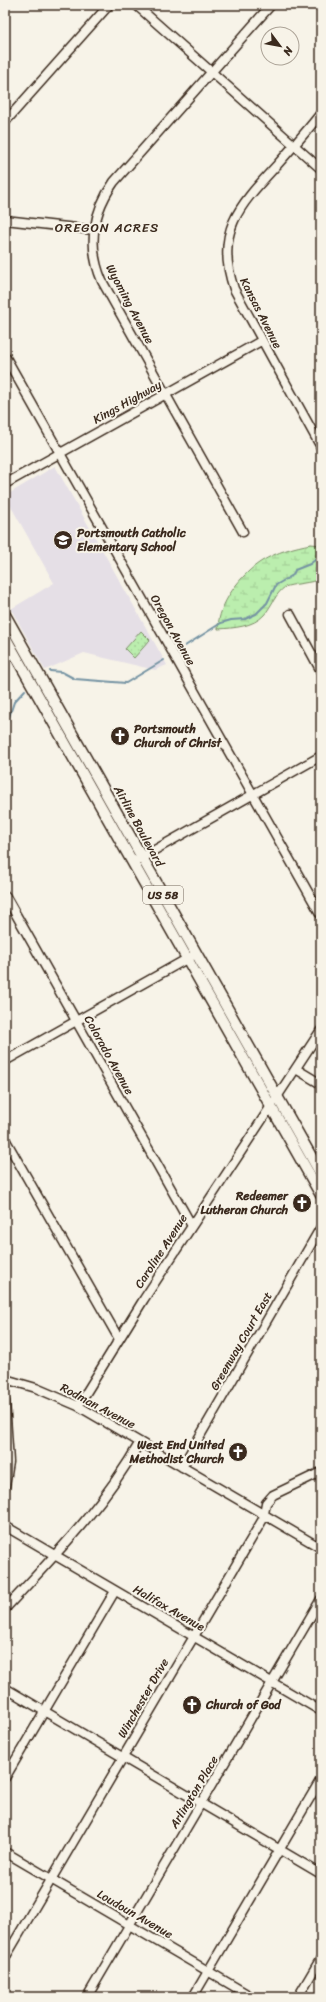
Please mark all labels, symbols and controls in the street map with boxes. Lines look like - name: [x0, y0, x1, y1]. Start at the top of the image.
- north arrow: [260, 26, 300, 66]
- text: N: [278, 42, 299, 60]
- district label: OREGON ACRES: [55, 216, 159, 239]
- street label: Wyoming Avenue: [100, 260, 160, 348]
- street label: Kansas Avenue: [234, 273, 288, 353]
- street label: Kings Highway: [88, 374, 166, 430]
- place label: Portsmouth Catholic Elementary School: [77, 522, 187, 558]
- school or university icon: Portsmouth Catholic Elementary School: [52, 529, 74, 551]
- street label: Oregon Avenue: [144, 590, 202, 670]
- place label: Portsmouth Church of Christ: [133, 718, 222, 754]
- church icon: Portsmouth Church of Christ: [109, 725, 131, 747]
- street label: Airline Boulevard: [107, 780, 171, 872]
- road number: US 58: [143, 886, 183, 904]
- street label: Colorado Avenue: [78, 1011, 140, 1099]
- place label: Redeemer Lutheran Church: [200, 1185, 289, 1221]
- church icon: Redeemer Lutheran Church: [291, 1192, 313, 1214]
- street label: Caroline Avenue: [128, 1209, 194, 1293]
- street label: Greenway Court East: [204, 1287, 278, 1395]
- street label: Rodman Avenue: [56, 1377, 140, 1435]
- place label: West End United Methodist Church: [128, 1434, 226, 1470]
- church icon: West End United Methodist Church: [227, 1441, 249, 1463]
- street label: Halifax Avenue: [129, 1578, 209, 1638]
- street label: Winchester Drive: [111, 1654, 175, 1742]
- church icon: Church of God: [181, 1694, 203, 1716]
- place label: Church of God: [205, 1694, 282, 1716]
- street label: Arlington Place: [163, 1751, 225, 1834]
- street label: Loudoun Avenue: [93, 1883, 177, 1945]

